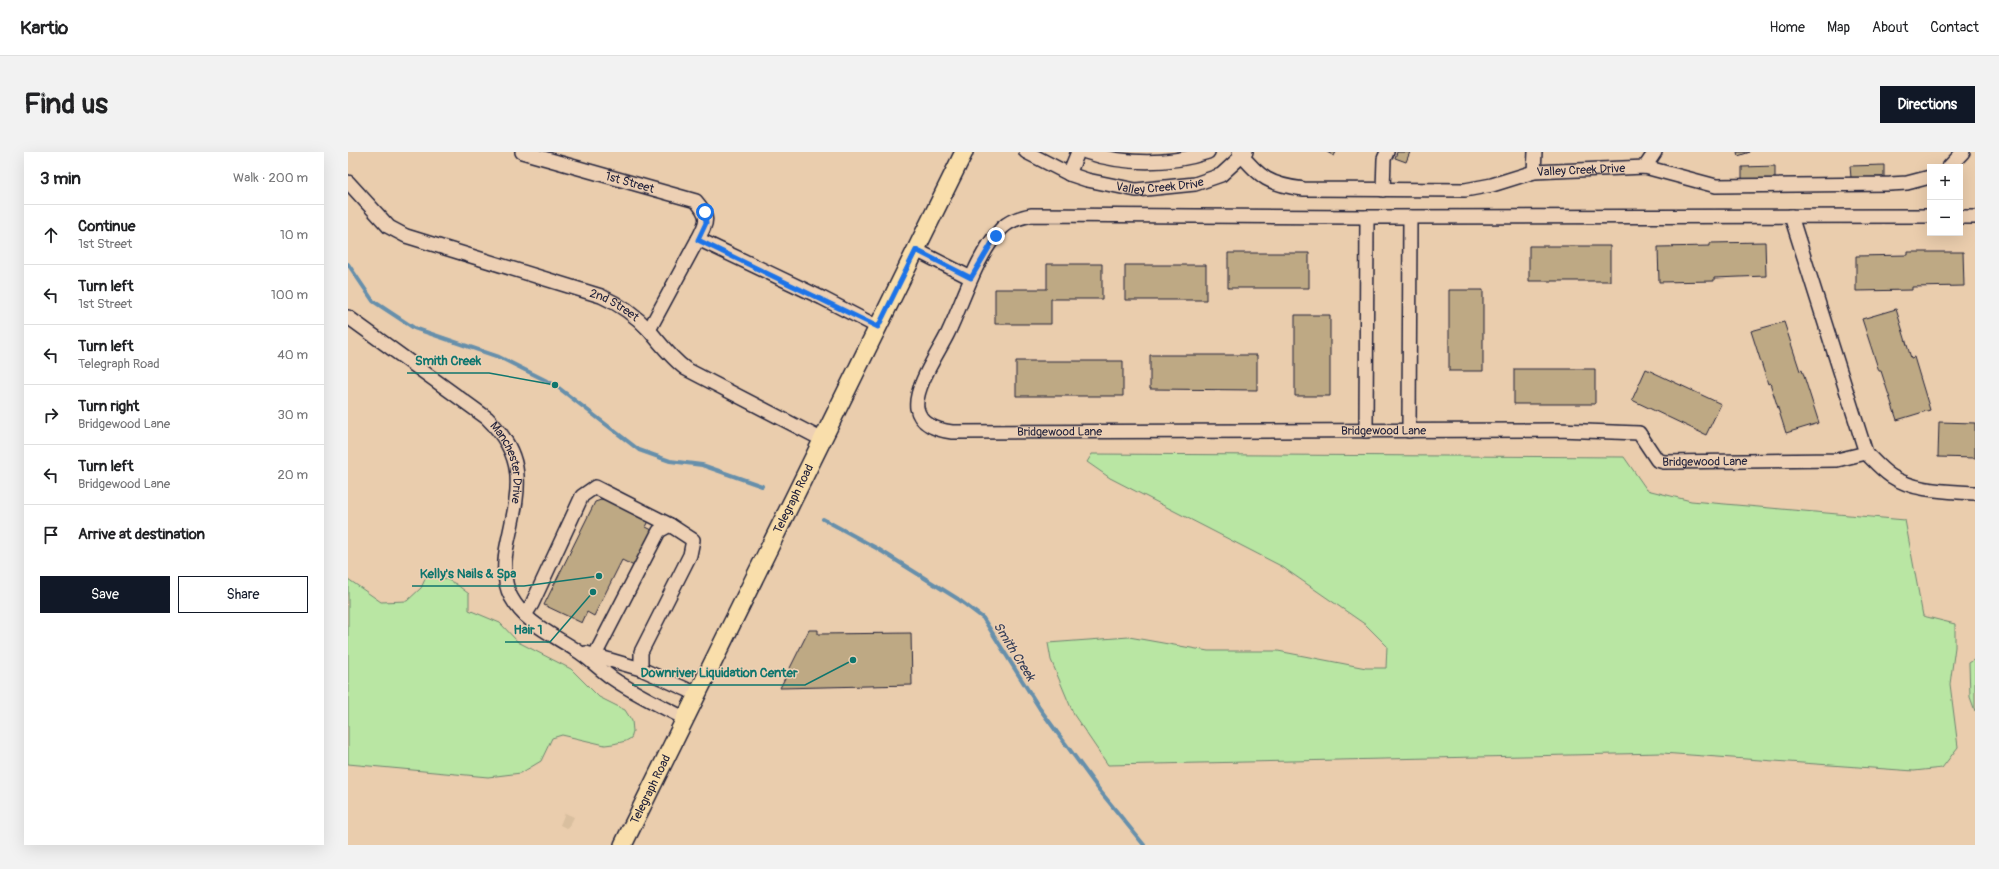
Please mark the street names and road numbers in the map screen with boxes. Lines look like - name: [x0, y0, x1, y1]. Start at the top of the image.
- street label: Valley Creek Drive: [1536, 161, 1626, 180]
- street label: 1st Street: [604, 169, 656, 197]
- street label: Valley Creek Drive: [1114, 174, 1206, 198]
- street label: 2nd Street: [588, 286, 642, 325]
- street label: Manchester Drive: [486, 419, 524, 505]
- street label: Bridgewood Lane: [1341, 423, 1426, 439]
- street label: Bridgewood Lane: [1017, 425, 1102, 440]
- street label: Bridgewood Lane: [1662, 454, 1748, 470]
- street label: Telegraph Road: [770, 462, 817, 536]
- street label: Telegraph Road: [627, 752, 674, 827]

